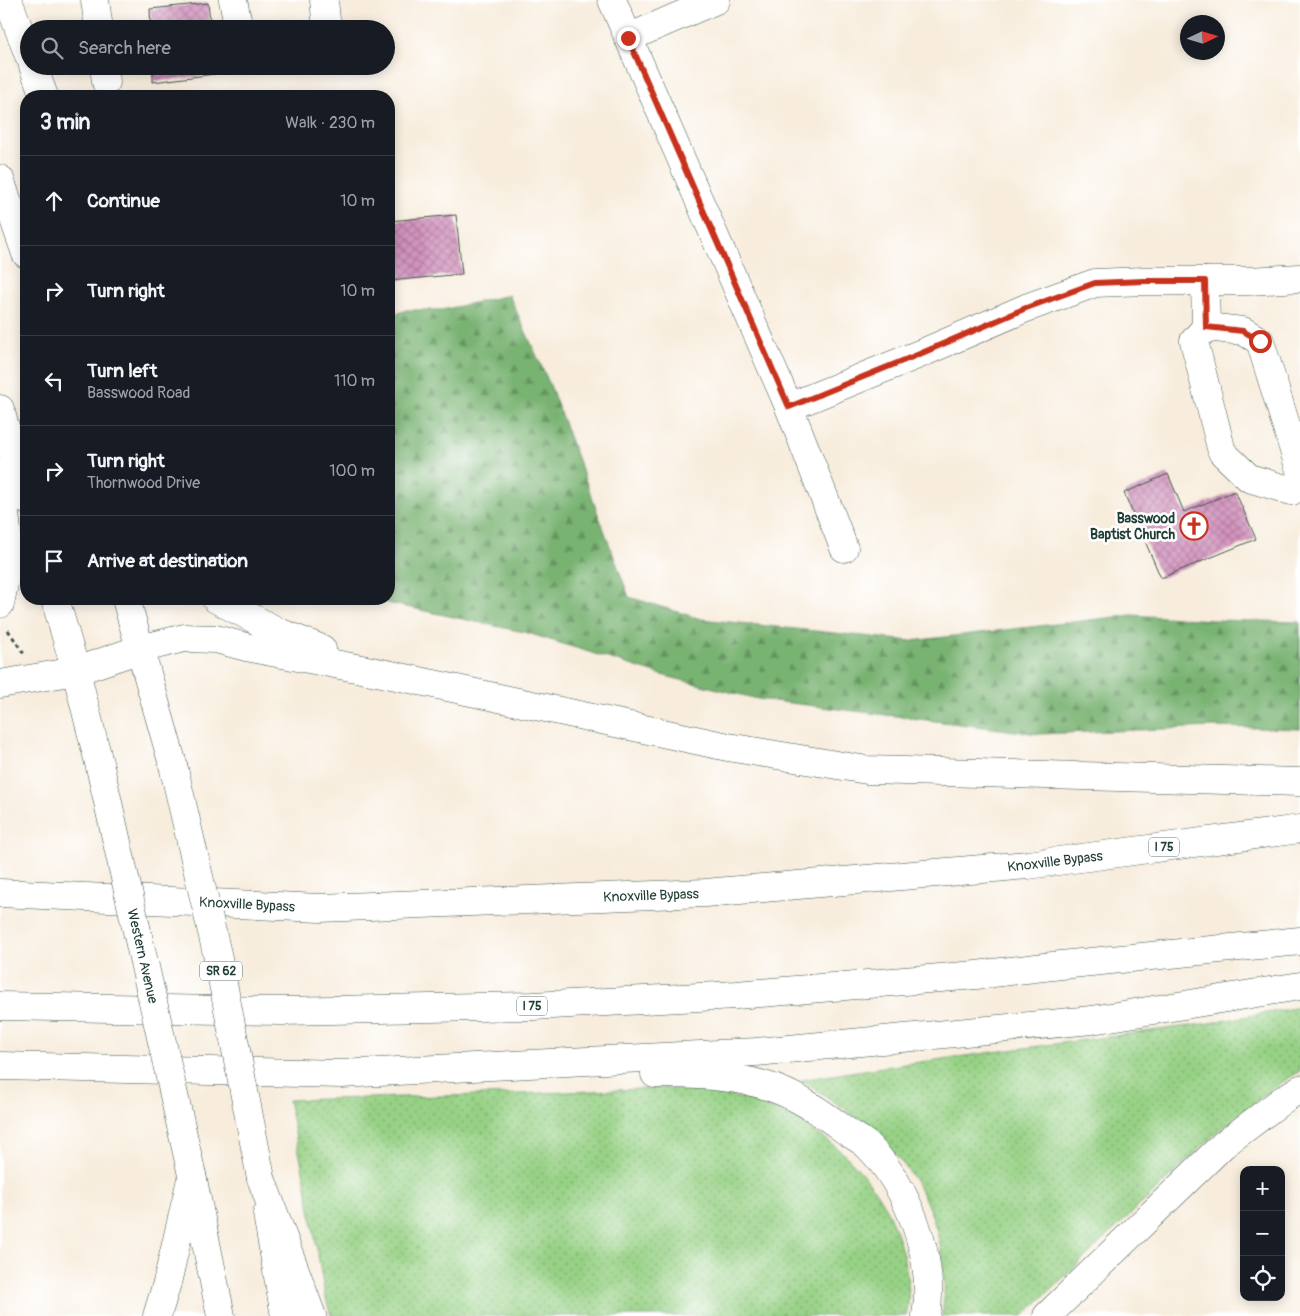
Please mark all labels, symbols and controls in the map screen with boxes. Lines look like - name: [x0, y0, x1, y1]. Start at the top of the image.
- north arrow: [1180, 15, 1225, 60]
- search box: [20, 20, 395, 75]
- route end: [617, 27, 640, 50]
- icon: search: [38, 34, 66, 62]
- text: Search here: [78, 36, 171, 60]
- text: 3 min: [40, 109, 90, 136]
- text: Walk · 230 m: [285, 113, 375, 133]
- icon: ahead: [40, 187, 68, 215]
- text: Continue: [87, 189, 160, 213]
- text: 10 m: [340, 191, 375, 211]
- icon: right: [40, 277, 68, 305]
- text: Turn right: [87, 279, 165, 303]
- text: 10 m: [340, 281, 375, 301]
- route start: [1249, 330, 1272, 353]
- text: Turn left: [87, 359, 157, 383]
- icon: left: [40, 367, 68, 395]
- text: 110 m: [334, 371, 375, 391]
- text: Basswood Road: [87, 383, 190, 403]
- text: Turn right: [87, 449, 165, 473]
- icon: right: [40, 457, 68, 485]
- text: 100 m: [329, 461, 375, 481]
- text: Thornwood Drive: [87, 473, 200, 493]
- place label: Basswood Baptist Church: [1090, 510, 1175, 543]
- church icon: Basswood Baptist Church: [1179, 511, 1209, 541]
- icon: arrive: [40, 547, 68, 575]
- text: Arrive at destination: [87, 549, 248, 573]
- road number: I 75: [1149, 838, 1179, 856]
- street label: Knoxville Bypass: [1006, 847, 1104, 876]
- street label: Knoxville Bypass: [603, 885, 700, 906]
- street label: Knoxville Bypass: [199, 893, 296, 916]
- street label: Western Avenue: [123, 907, 162, 1005]
- road number: SR 62: [200, 961, 242, 980]
- road number: I 75: [517, 996, 547, 1016]
- map controls: [1240, 1166, 1285, 1301]
- button: +: [1240, 1166, 1285, 1211]
- button: −: [1240, 1211, 1285, 1256]
- button: locate: [1240, 1256, 1285, 1301]

